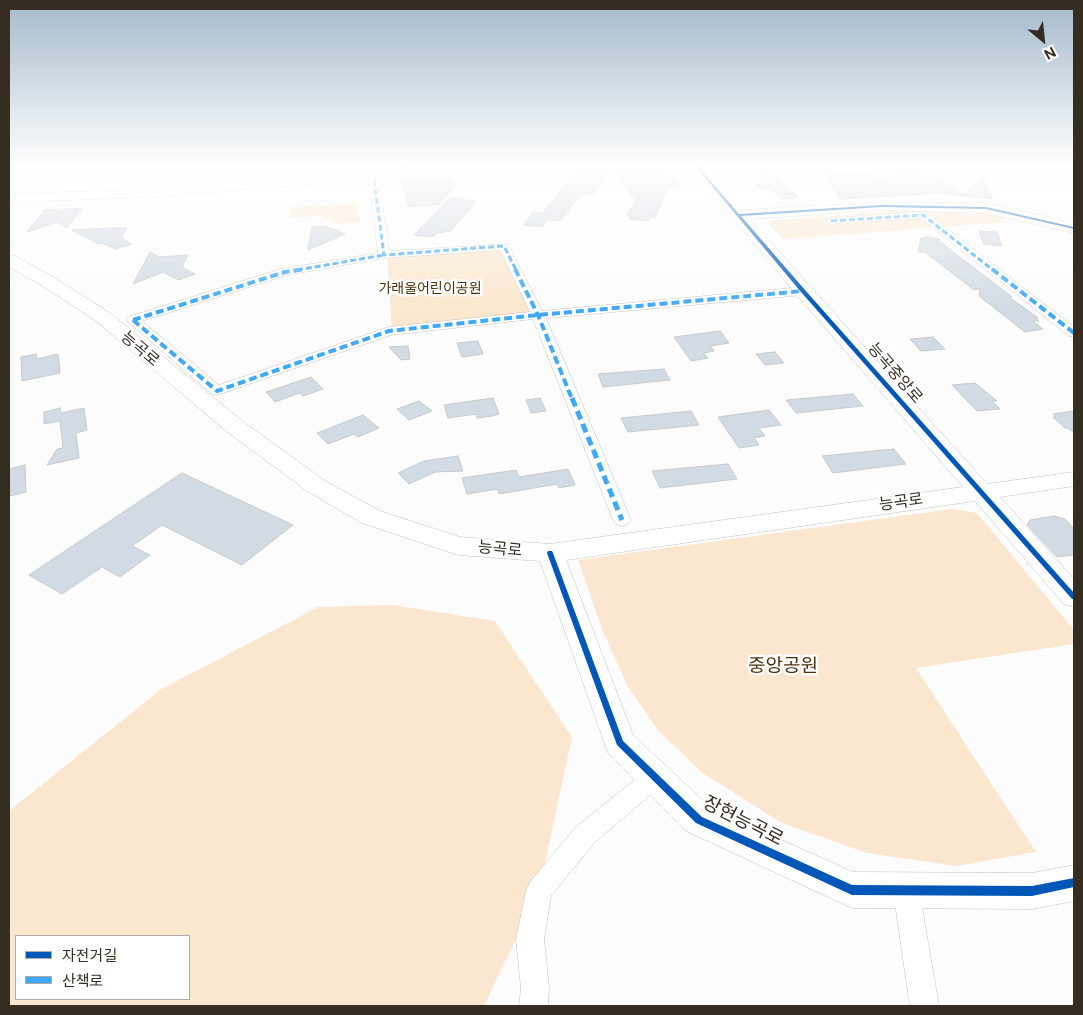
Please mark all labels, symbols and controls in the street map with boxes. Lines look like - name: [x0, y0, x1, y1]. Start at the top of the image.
- north arrow: [1018, 15, 1068, 65]
- text: N: [1041, 44, 1059, 63]
- park label: 가래울어린이공원: [378, 281, 482, 297]
- street label: 능곡로: [117, 327, 163, 371]
- street label: 능곡중앙로: [864, 339, 926, 407]
- street label: 능곡로: [878, 489, 924, 515]
- street label: 능곡로: [477, 538, 523, 560]
- park label: 중앙공원: [748, 655, 818, 677]
- street label: 장현능곡로: [699, 791, 787, 851]
- legend: [15, 935, 190, 1000]
- text: 자전거길: [62, 947, 117, 964]
- text: 산책로: [62, 972, 103, 989]

